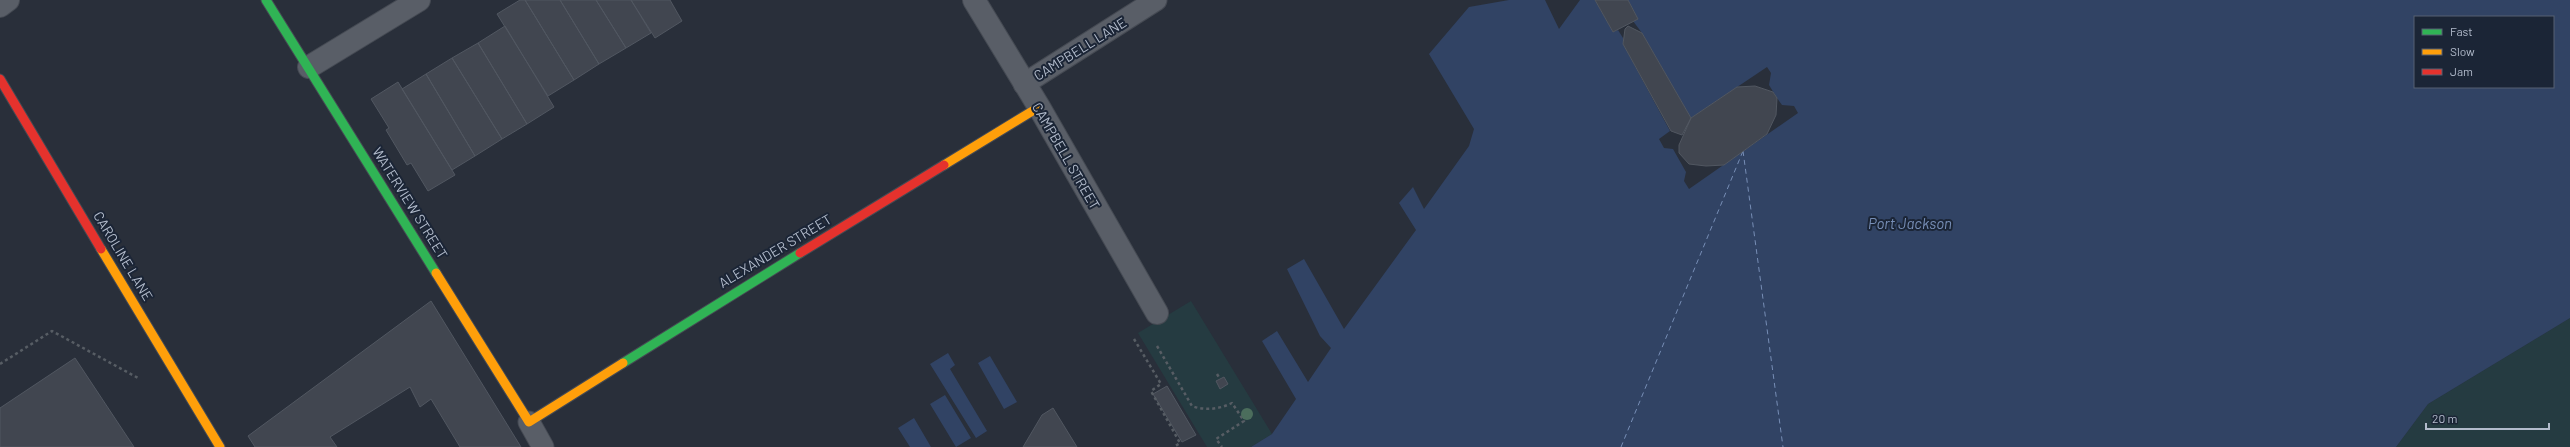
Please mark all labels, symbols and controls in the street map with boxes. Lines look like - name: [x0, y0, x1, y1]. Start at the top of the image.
- street label: CAMPBELL LANE: [1030, 13, 1129, 84]
- legend: [2414, 16, 2554, 88]
- text: Fast: [2450, 24, 2473, 38]
- text: Slow: [2450, 44, 2475, 58]
- text: Jam: [2450, 64, 2473, 78]
- street label: CAMPBELL STREET: [1029, 99, 1104, 212]
- street label: WATERVIEW STREET: [369, 144, 452, 262]
- street label: CAROLINE LANE: [90, 208, 157, 303]
- street label: ALEXANDER STREET: [715, 210, 834, 291]
- water label: Port Jackson: [1868, 214, 1952, 232]
- scale bar: [2426, 405, 2549, 431]
- text: 20 m: [2432, 411, 2458, 425]

